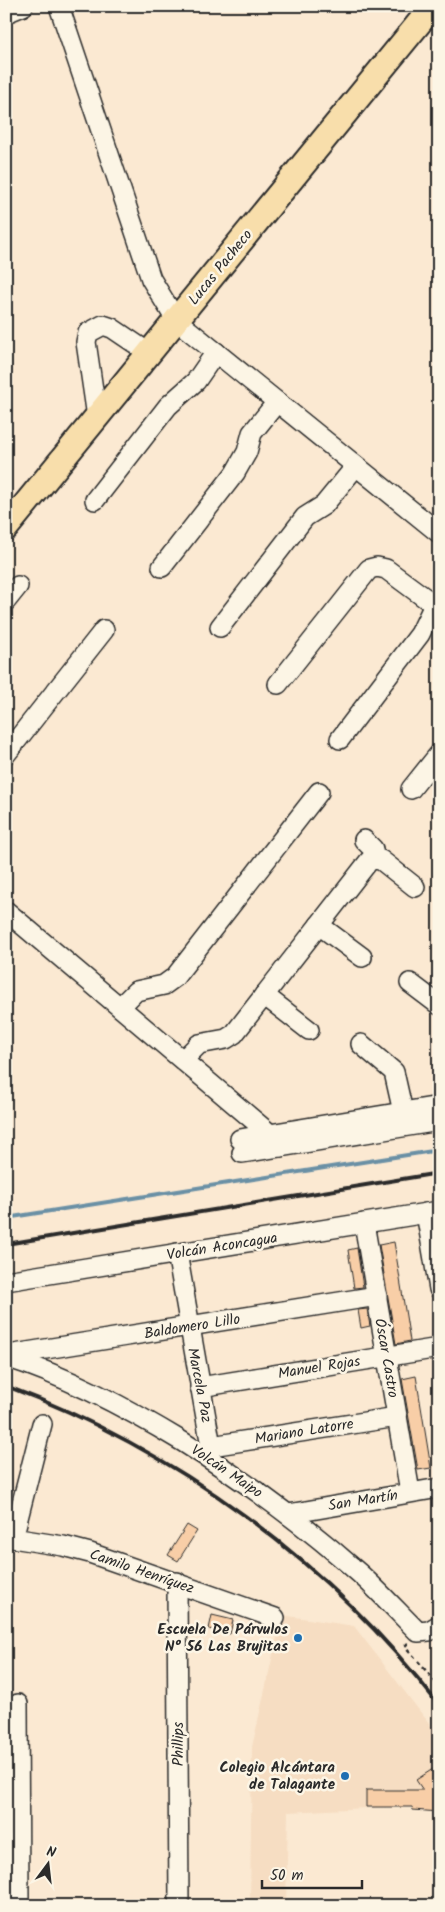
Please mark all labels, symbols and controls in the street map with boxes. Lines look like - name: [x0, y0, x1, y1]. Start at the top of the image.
- street label: Lucas Pacheco: [183, 224, 259, 311]
- street label: Volcán Aconcagua: [165, 1226, 279, 1268]
- street label: Baldomero Lillo: [142, 1308, 242, 1346]
- street label: Óscar Castro: [367, 1317, 405, 1400]
- street label: Marcela Paz: [180, 1346, 218, 1425]
- street label: Manuel Rojas: [276, 1350, 363, 1386]
- street label: Mariano Latorre: [253, 1412, 356, 1452]
- street label: Volcán Maipo: [185, 1439, 268, 1505]
- street label: San Martín: [327, 1484, 400, 1518]
- street label: Camilo Henríquez: [86, 1543, 197, 1601]
- place label: Escuela De Párvulos N° 56 Las Brujitas: [157, 1618, 288, 1659]
- marker: Escuela De Párvulos N° 56 Las Brujitas: [292, 1632, 304, 1644]
- street label: Phillips: [167, 1721, 191, 1766]
- place label: Colegio Alcántara de Talagante: [220, 1756, 336, 1797]
- marker: Colegio Alcántara de Talagante: [339, 1770, 351, 1782]
- north arrow: [22, 1840, 72, 1890]
- text: N: [44, 1841, 58, 1864]
- scale bar: [262, 1857, 362, 1889]
- text: 50 m: [270, 1864, 304, 1888]

